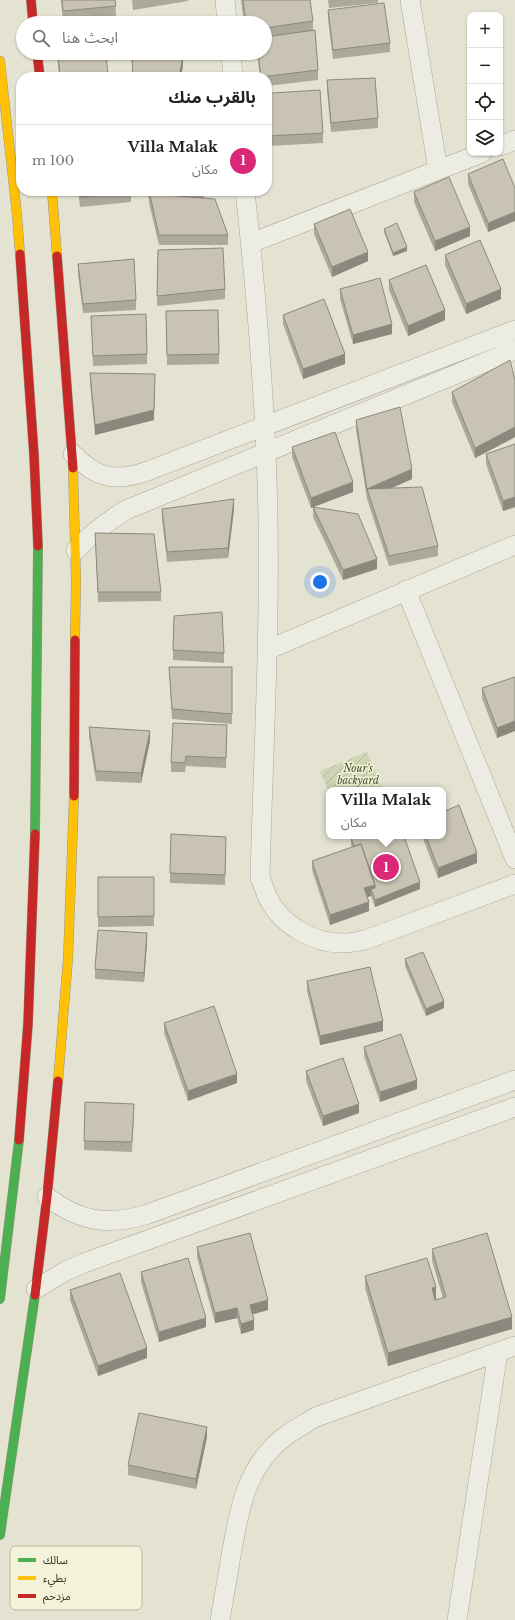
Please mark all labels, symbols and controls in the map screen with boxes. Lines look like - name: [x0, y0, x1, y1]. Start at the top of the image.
- map controls: [467, 12, 503, 156]
- button: +: [467, 12, 503, 48]
- search box: [16, 16, 272, 60]
- icon: search: [30, 27, 52, 49]
- text: ابحث هنا: [62, 28, 118, 47]
- button: −: [467, 48, 503, 84]
- button: locate: [467, 84, 503, 120]
- text: بالقرب منك: [169, 87, 256, 108]
- button: layers: [467, 120, 503, 156]
- text: Villa Malak: [128, 137, 218, 156]
- text: 100 m: [32, 152, 74, 169]
- text: 1: [240, 152, 246, 169]
- text: مكان: [192, 161, 218, 178]
- your location: [310, 572, 330, 592]
- park label: Nour's backyard: [337, 762, 379, 787]
- popup: [326, 787, 446, 839]
- text: Villa Malak: [341, 790, 431, 809]
- text: مكان: [341, 814, 367, 831]
- pin: 1: [373, 852, 399, 882]
- legend: [10, 1546, 142, 1610]
- text: سالك: [43, 1553, 68, 1567]
- text: بطيء: [43, 1571, 66, 1588]
- text: مزدحم: [43, 1589, 71, 1605]

